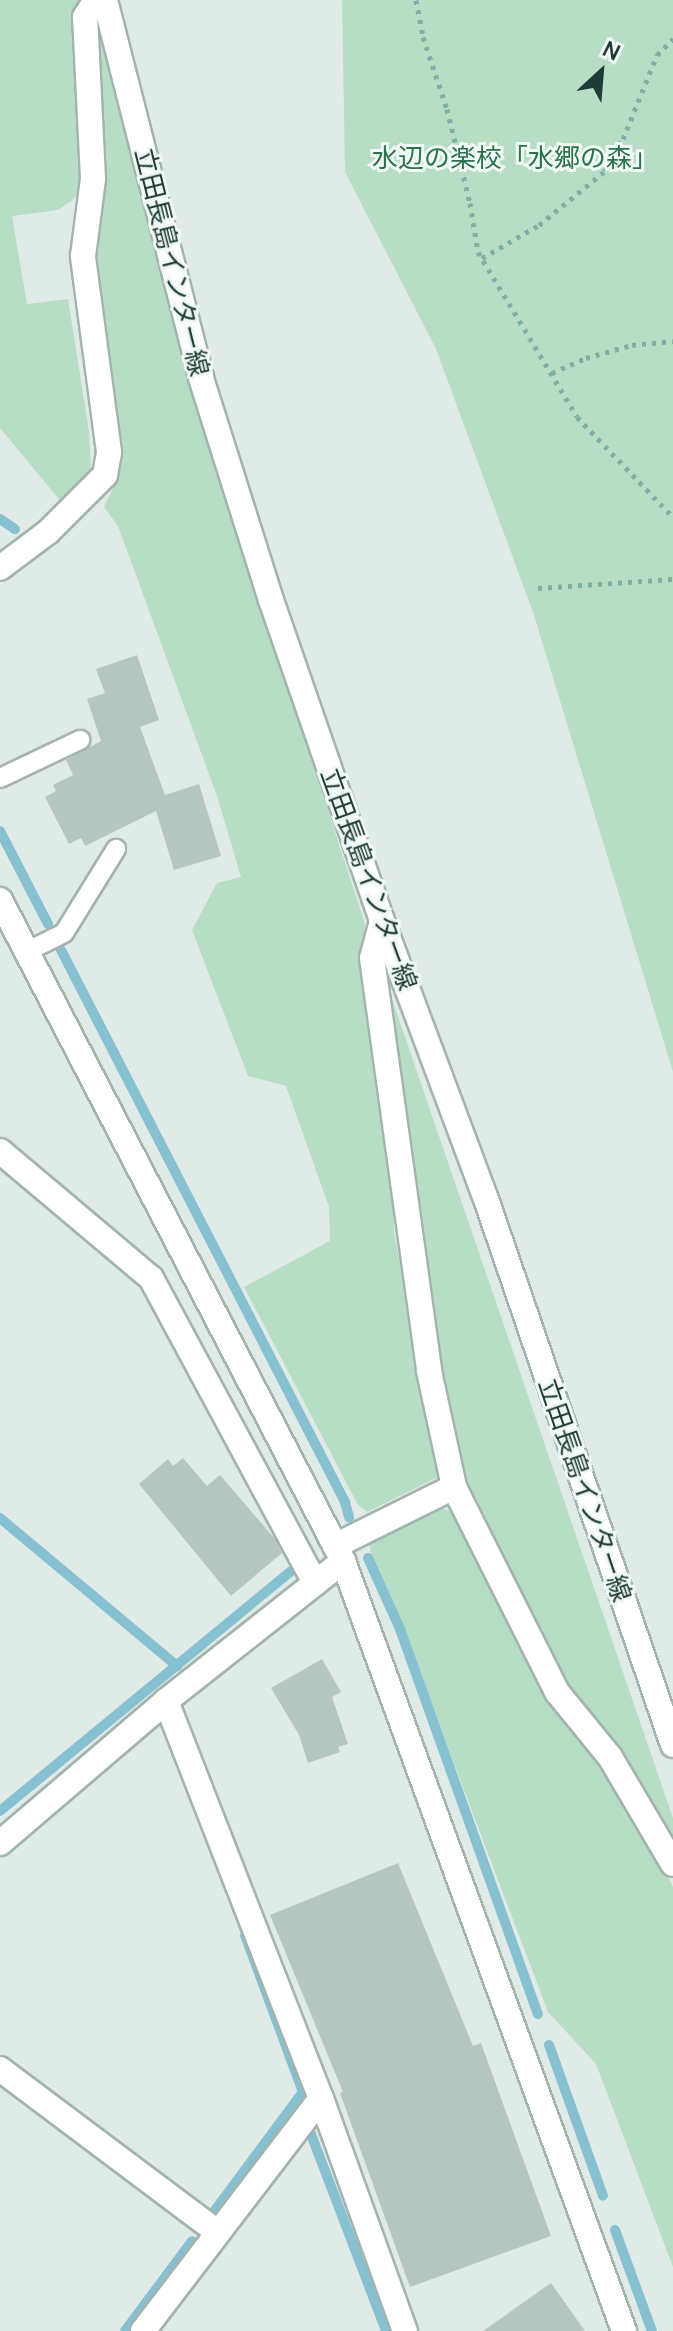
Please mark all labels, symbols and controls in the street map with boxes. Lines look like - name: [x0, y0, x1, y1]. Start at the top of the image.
- north arrow: [561, 32, 641, 112]
- text: N: [598, 33, 625, 67]
- park label: 水辺の楽校「水郷の森」: [372, 142, 658, 174]
- street label: 立田長島インター線: [129, 145, 215, 379]
- street label: 立田長島インター線: [314, 764, 424, 994]
- street label: 立田長島インター線: [532, 1374, 638, 1606]

